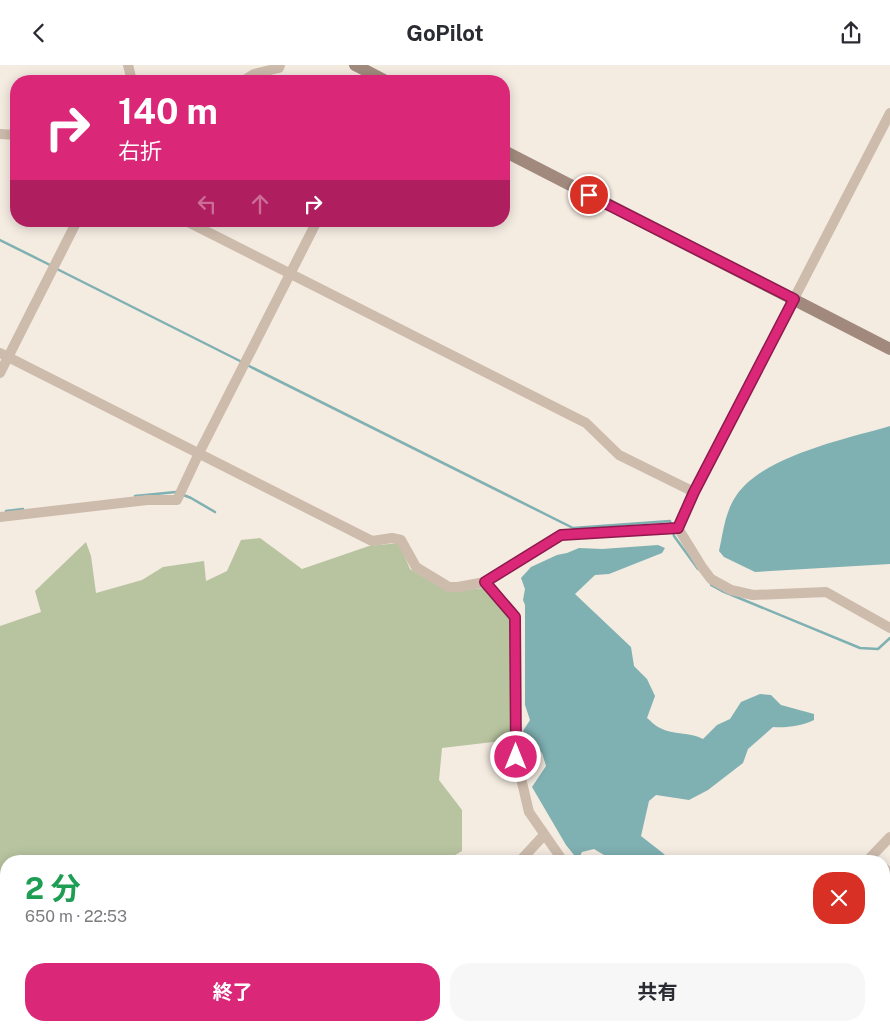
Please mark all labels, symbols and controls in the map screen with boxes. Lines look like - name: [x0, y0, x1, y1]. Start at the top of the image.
- icon: back: [25, 19, 53, 47]
- icon: share: [837, 19, 865, 47]
- text: GoPilot: [406, 20, 484, 46]
- text: 140 m: [118, 91, 218, 132]
- icon: right: [35, 95, 100, 160]
- text: 右折: [118, 138, 162, 164]
- pin: [568, 174, 610, 216]
- icon: arrive: [575, 181, 603, 209]
- icon: left: [193, 190, 221, 218]
- icon: ahead: [246, 190, 274, 218]
- icon: right: [299, 190, 327, 218]
- position arrow: [489, 730, 541, 782]
- text: 2 分: [25, 870, 81, 906]
- button: close: [813, 872, 865, 924]
- text: 650 m · 22:53: [25, 907, 127, 926]
- button: 終了: [25, 963, 440, 1021]
- button: 共有: [450, 963, 865, 1021]

